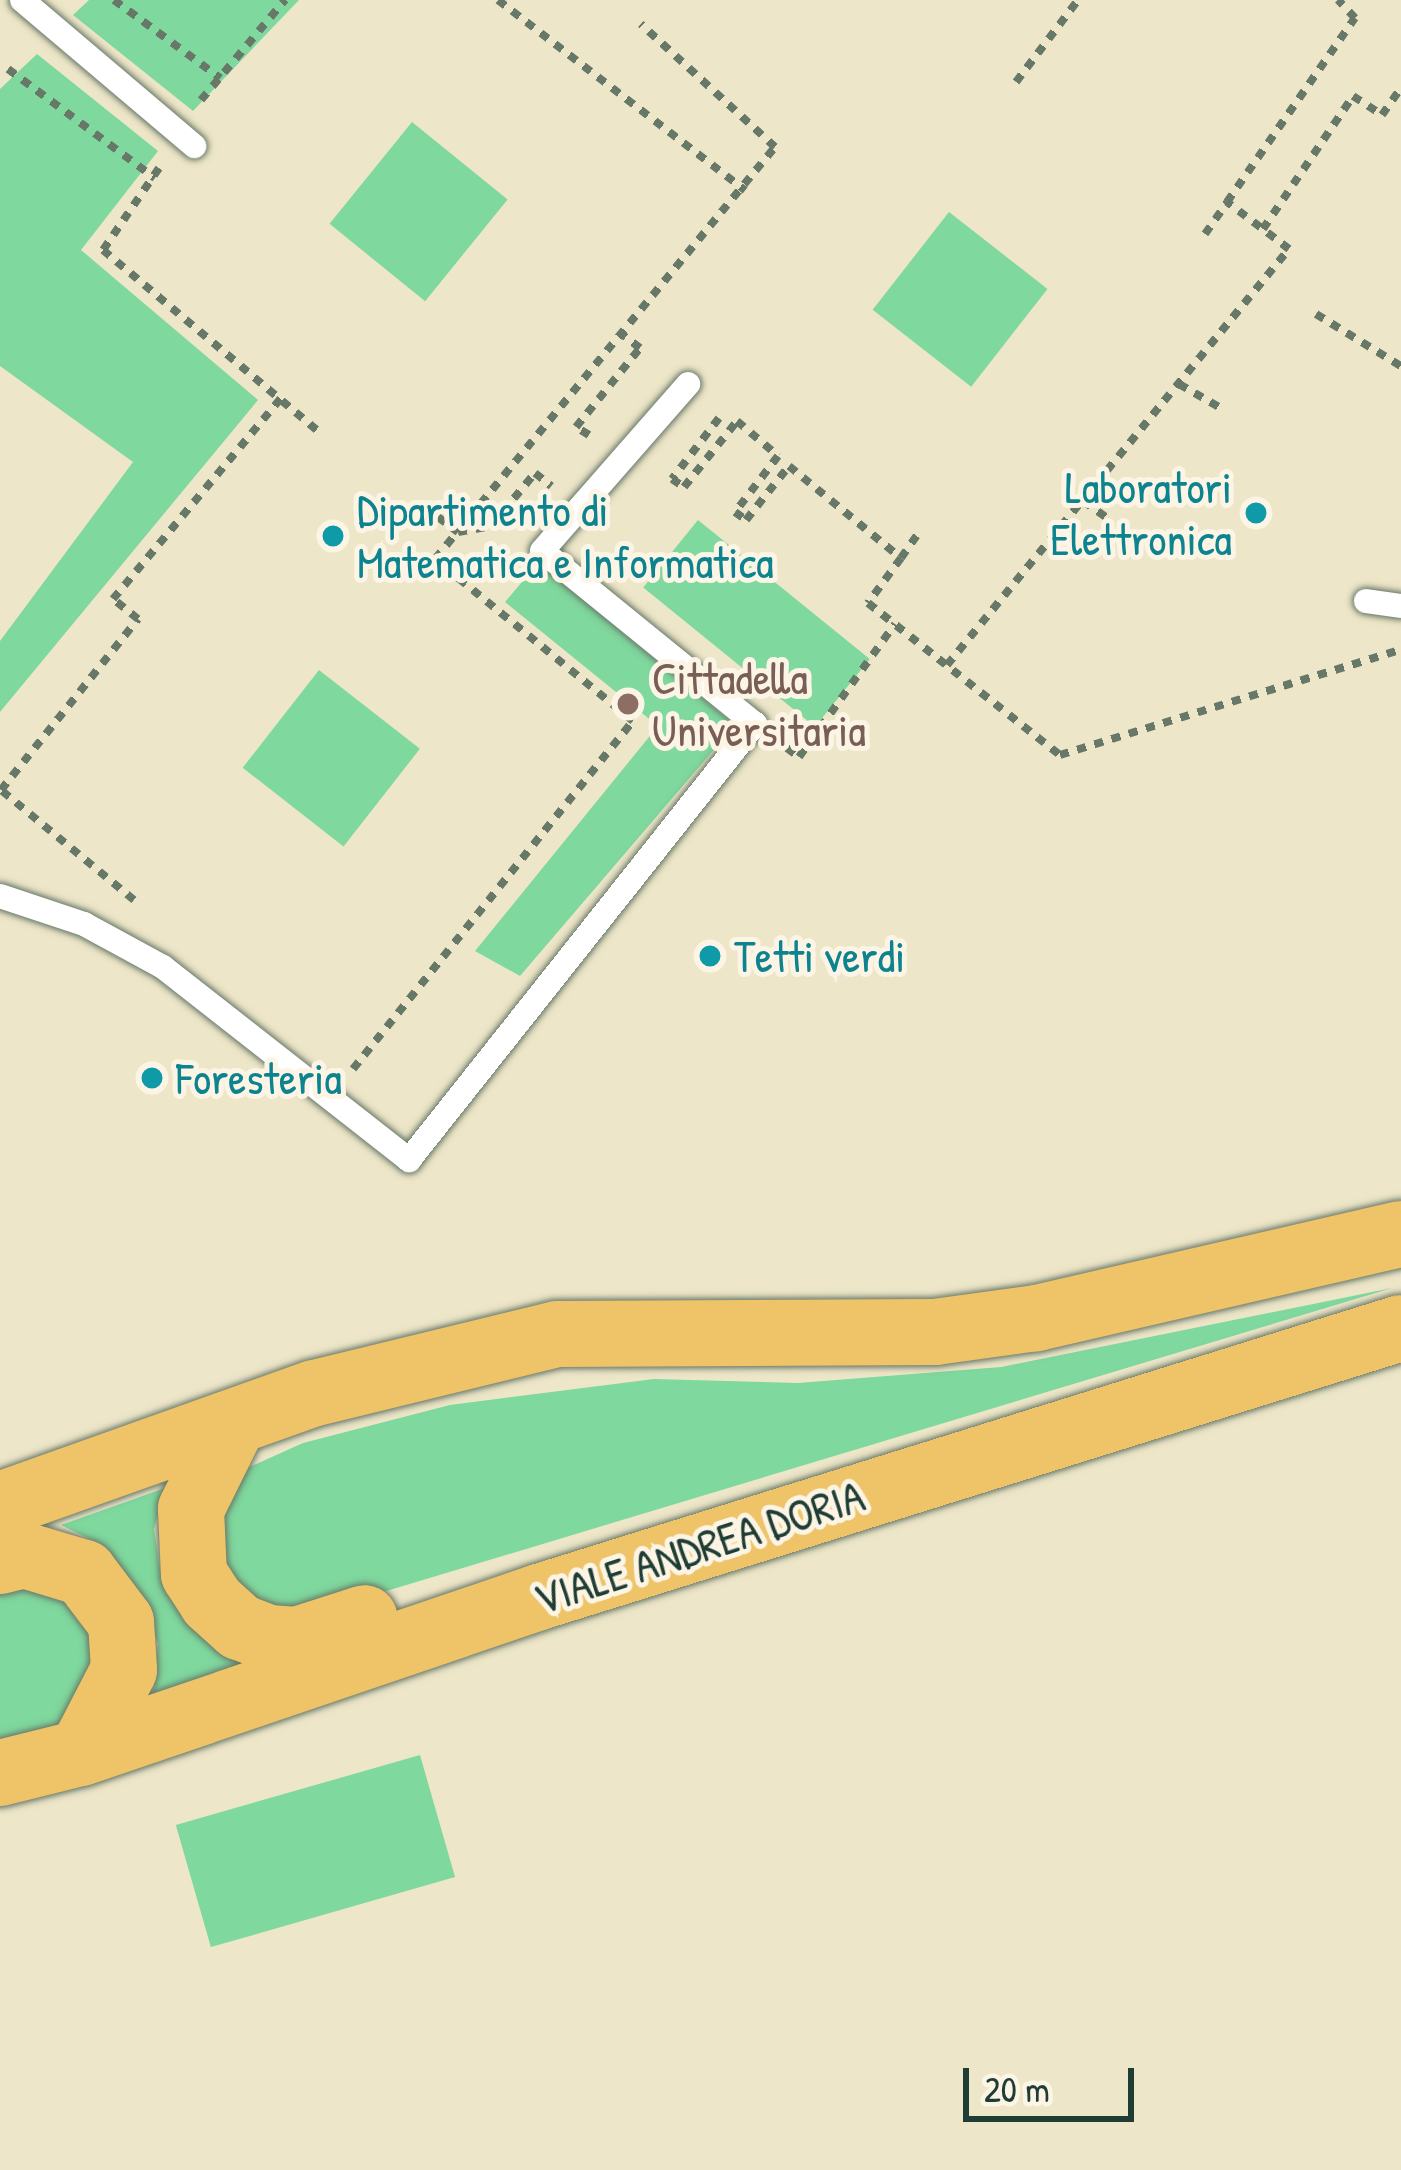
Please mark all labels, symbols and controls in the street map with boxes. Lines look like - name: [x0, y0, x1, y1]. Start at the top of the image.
- place label: Laboratori Elettronica: [1050, 460, 1232, 566]
- place label: Dipartimento di Matematica e Informatica: [357, 483, 774, 589]
- marker: Laboratori Elettronica: [1243, 500, 1269, 526]
- marker: Dipartimento di Matematica e Informatica: [320, 523, 346, 549]
- place label: Cittadella Universitaria: [652, 651, 866, 757]
- marker: Cittadella Universitaria: [615, 691, 641, 717]
- place label: Tetti verdi: [734, 929, 905, 983]
- marker: Tetti verdi: [697, 943, 723, 969]
- place label: Foresteria: [176, 1051, 342, 1105]
- marker: Foresteria: [139, 1065, 165, 1091]
- street label: VIALE ANDREA DORIA: [527, 1468, 871, 1626]
- scale bar: [969, 2044, 1140, 2118]
- text: 20 m: [984, 2064, 1050, 2113]

